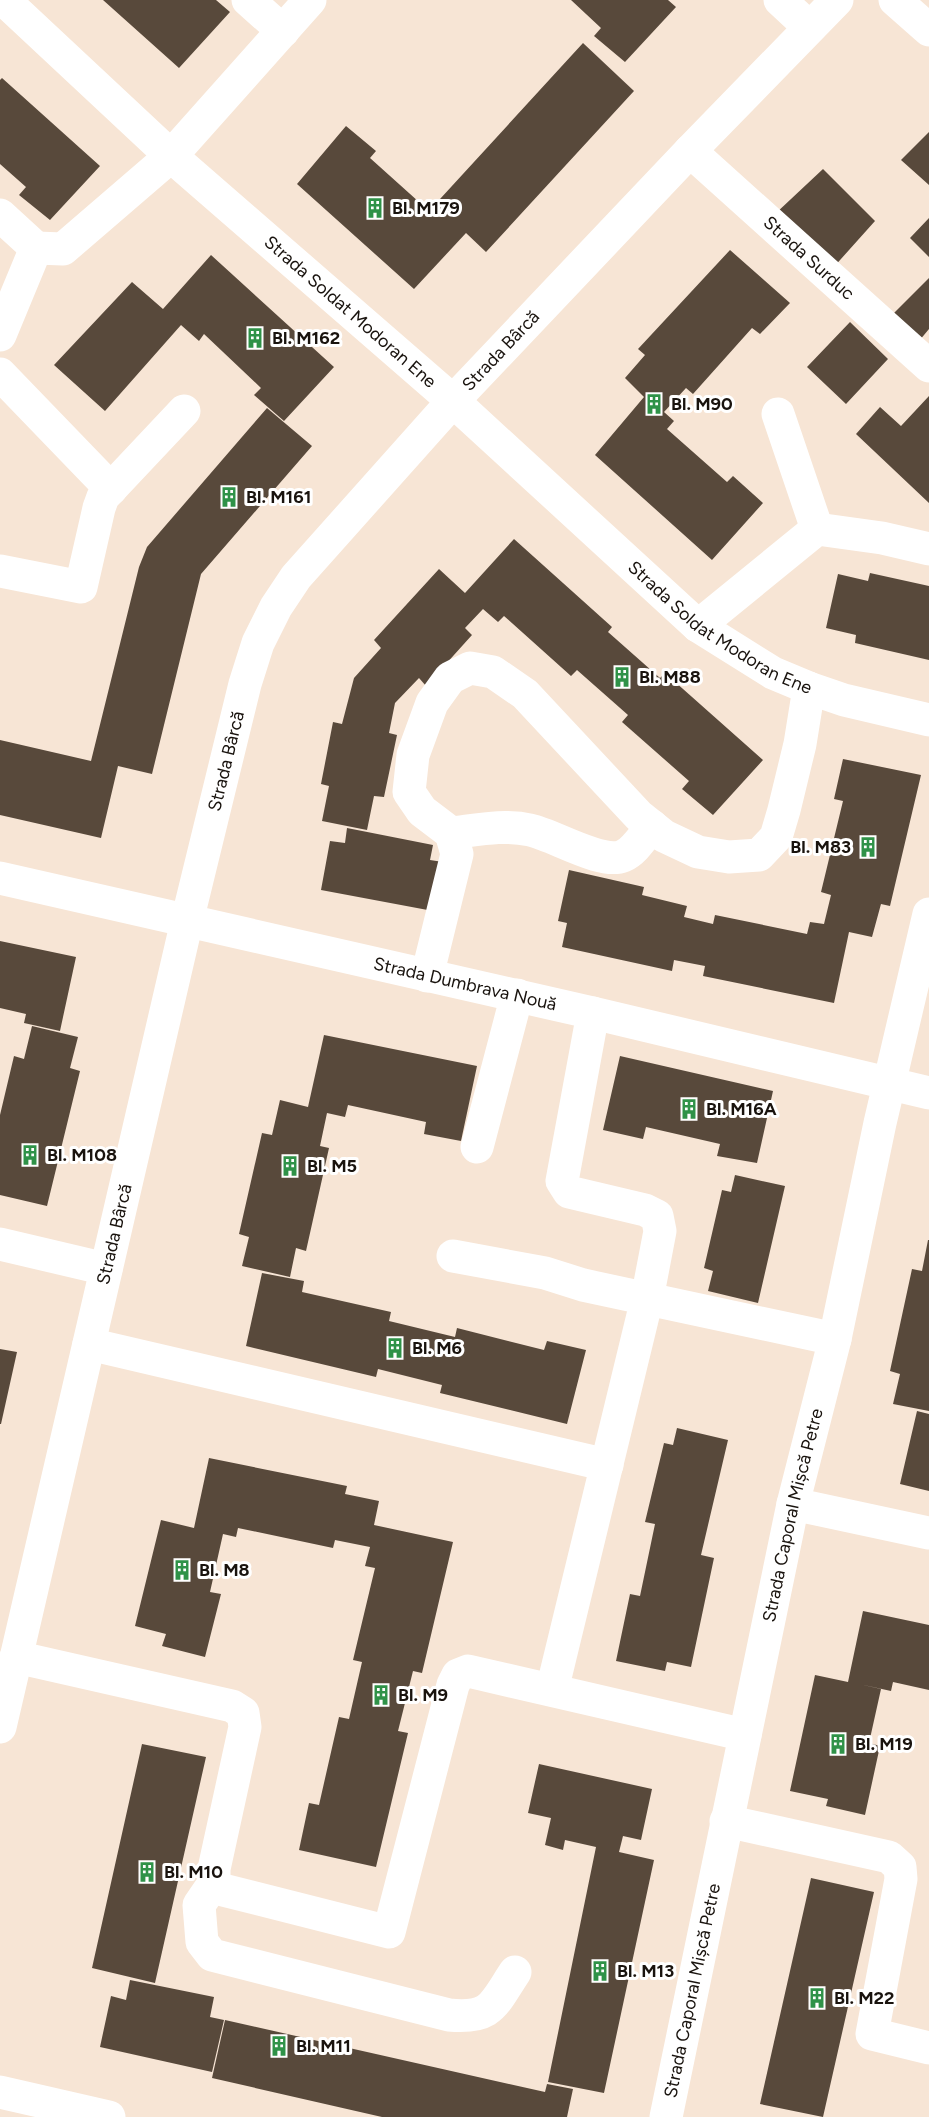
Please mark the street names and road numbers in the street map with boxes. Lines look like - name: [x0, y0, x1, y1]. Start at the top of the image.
- street label: Strada Surduc: [759, 211, 859, 305]
- street label: Strada Soldat Modoran Ene: [260, 231, 441, 393]
- street label: Strada Bârcă: [458, 306, 544, 395]
- street label: Strada Soldat Modoran Ene: [623, 556, 815, 699]
- street label: Strada Bârcă: [203, 709, 249, 814]
- street label: Strada Dumbrava Nouă: [371, 952, 559, 1015]
- street label: Strada Bârcă: [92, 1182, 137, 1287]
- street label: Strada Caporal Mișcă Petre: [758, 1406, 828, 1624]
- street label: Strada Caporal Mișcă Petre: [659, 1881, 725, 2100]

